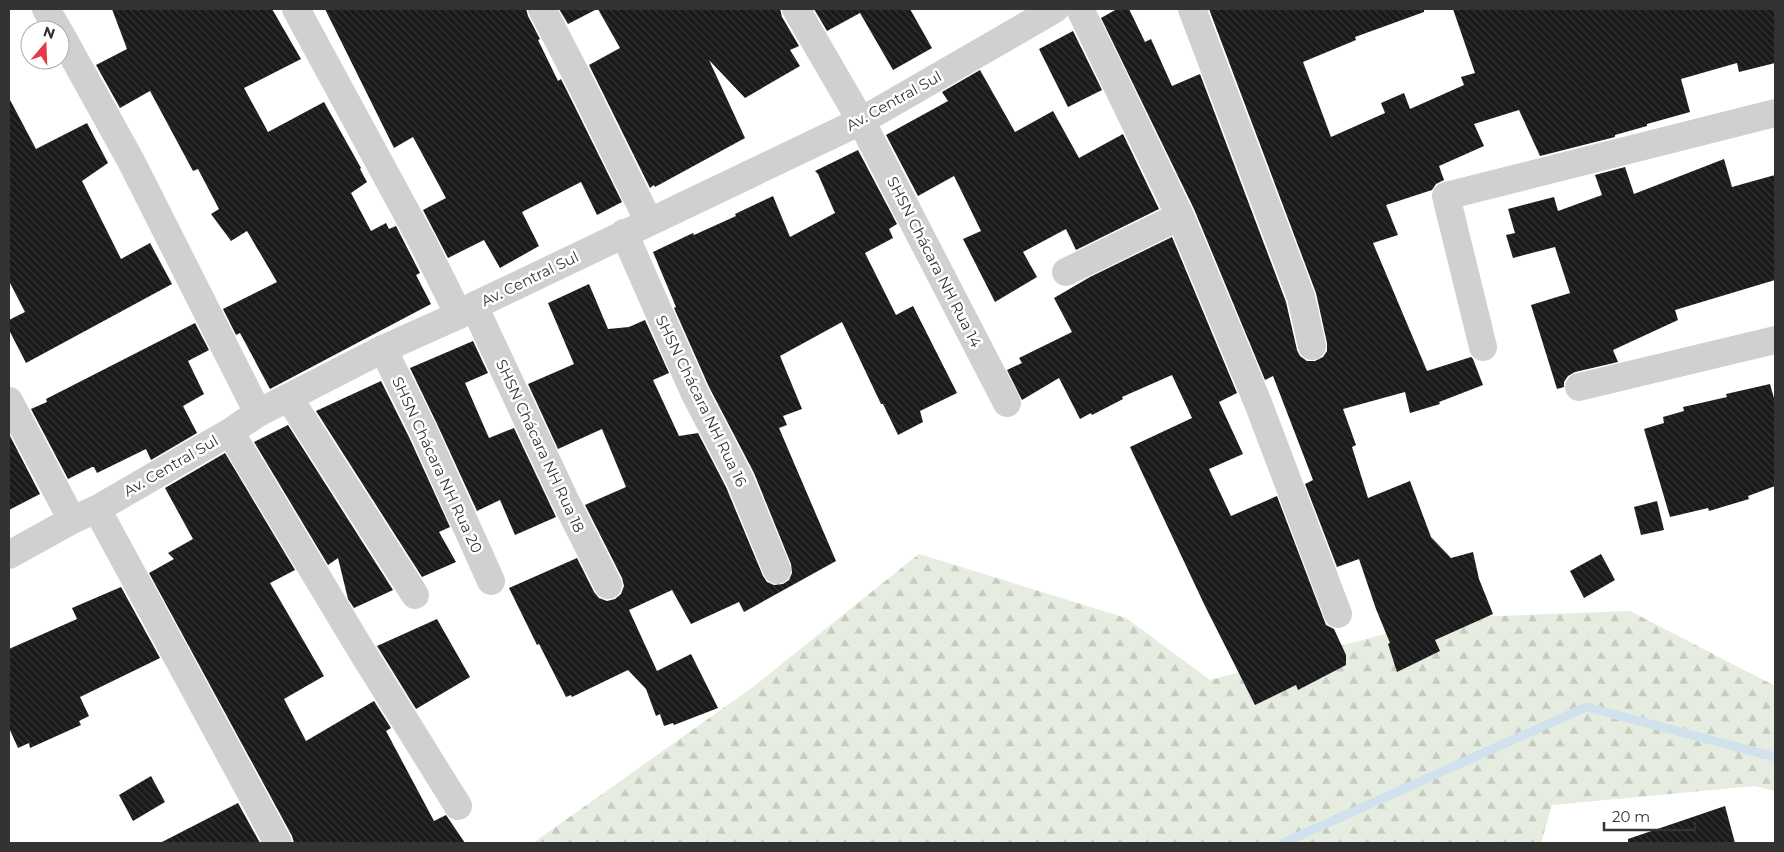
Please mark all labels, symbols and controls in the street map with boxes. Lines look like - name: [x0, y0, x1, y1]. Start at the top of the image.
- north arrow: [20, 20, 70, 70]
- text: N: [41, 22, 58, 43]
- street label: Av. Central Sul: [843, 66, 945, 135]
- street label: SHSN Chácara NH Rua 14: [883, 173, 986, 350]
- street label: Av. Central Sul: [478, 247, 582, 310]
- street label: SHSN Chácara NH Rua 16: [652, 312, 751, 490]
- street label: SHSN Chácara NH Rua 18: [492, 356, 589, 535]
- street label: SHSN Chácara NH Rua 20: [388, 374, 487, 556]
- street label: Av. Central Sul: [120, 431, 222, 500]
- scale bar: [1604, 800, 1695, 832]
- text: 20 m: [1612, 807, 1650, 826]

